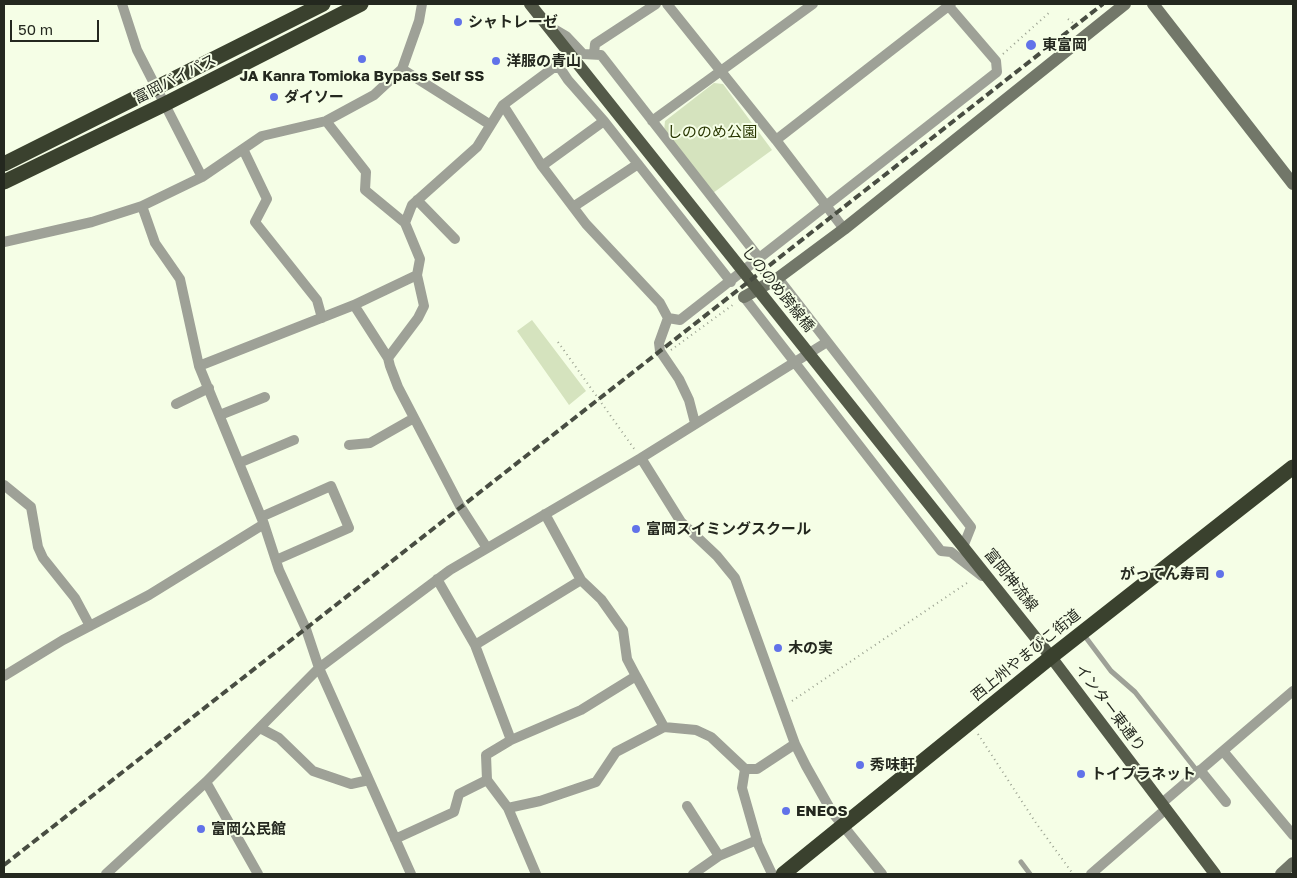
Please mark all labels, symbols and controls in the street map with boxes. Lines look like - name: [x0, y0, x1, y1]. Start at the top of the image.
- scale bar: [12, 10, 101, 42]
- place label: シャトレーゼ: [468, 13, 558, 31]
- marker: シャトレーゼ: [452, 16, 464, 28]
- text: 50 m: [18, 20, 53, 38]
- place label: 東富岡: [1042, 36, 1087, 54]
- marker: 東富岡: [1024, 38, 1038, 52]
- street label: 富岡バイパス: [131, 51, 219, 107]
- place label: 洋服の青山: [506, 52, 581, 70]
- marker: JA Kanra Tomioka Bypass Self SS: [356, 53, 368, 65]
- marker: 洋服の青山: [490, 55, 502, 67]
- place label: JA Kanra Tomioka Bypass Self SS: [240, 67, 484, 85]
- place label: ダイソー: [284, 88, 344, 106]
- marker: ダイソー: [268, 91, 280, 103]
- park label: しののめ公園: [667, 123, 757, 141]
- street label: しののめ跨線橋: [738, 243, 818, 335]
- place label: 富岡スイミングスクール: [646, 520, 811, 538]
- marker: 富岡スイミングスクール: [630, 523, 642, 535]
- street label: 富岡神流線: [980, 545, 1042, 615]
- place label: がってん寿司: [1120, 565, 1210, 583]
- marker: がってん寿司: [1214, 568, 1226, 580]
- street label: 西上州やまびこ街道: [968, 606, 1084, 704]
- place label: 木の実: [788, 639, 833, 657]
- marker: 木の実: [772, 642, 784, 654]
- street label: インター東通り: [1071, 661, 1149, 755]
- place label: 秀味軒: [870, 756, 915, 774]
- marker: 秀味軒: [854, 759, 866, 771]
- place label: トイプラネット: [1091, 765, 1196, 783]
- marker: トイプラネット: [1075, 768, 1087, 780]
- place label: ENEOS: [796, 802, 848, 820]
- marker: ENEOS: [780, 805, 792, 817]
- place label: 富岡公民館: [211, 820, 286, 838]
- marker: 富岡公民館: [195, 823, 207, 835]

